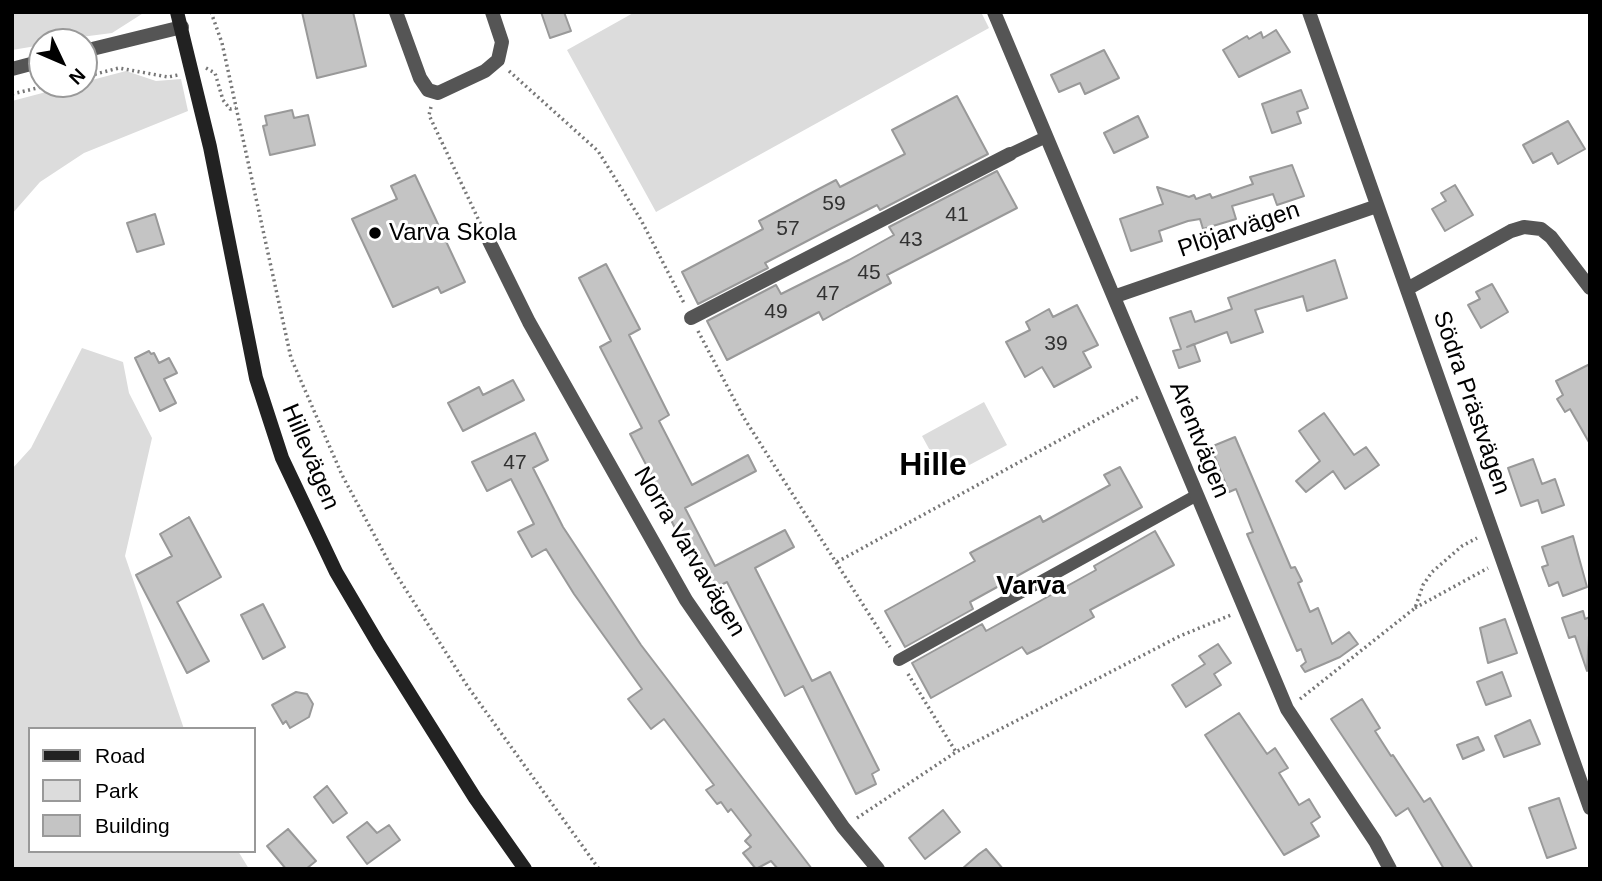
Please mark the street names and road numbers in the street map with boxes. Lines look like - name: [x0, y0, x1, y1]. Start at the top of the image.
- street label: Plöjarvägen: [1174, 196, 1304, 264]
- street label: Södra Prästvägen: [1426, 307, 1516, 499]
- street label: Arentvägen: [1163, 378, 1235, 502]
- street label: Hillevägen: [275, 400, 345, 514]
- street label: Norra Varvavägen: [627, 462, 751, 642]

